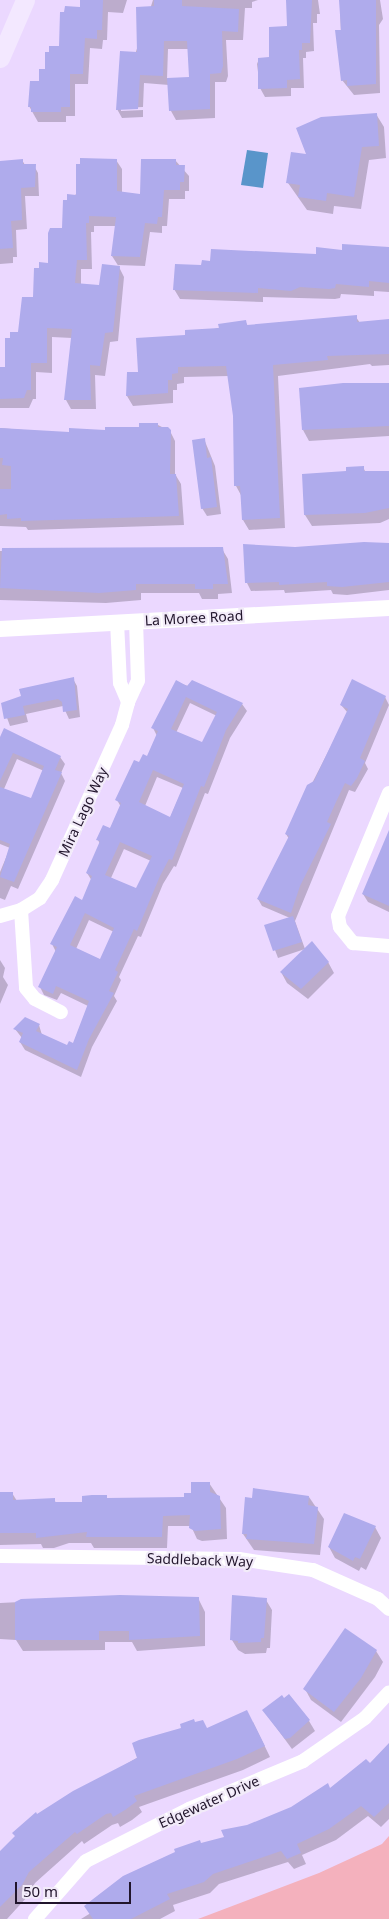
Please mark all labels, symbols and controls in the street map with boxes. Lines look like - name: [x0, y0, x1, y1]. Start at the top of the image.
- street label: La Moree Road: [144, 607, 244, 629]
- street label: Mira Lago Way: [55, 765, 111, 859]
- street label: Saddleback Way: [147, 1550, 253, 1570]
- street label: Edgewater Drive: [156, 1772, 262, 1832]
- scale bar: [18, 1872, 134, 1904]
- text: 50 m: [23, 1881, 58, 1901]

